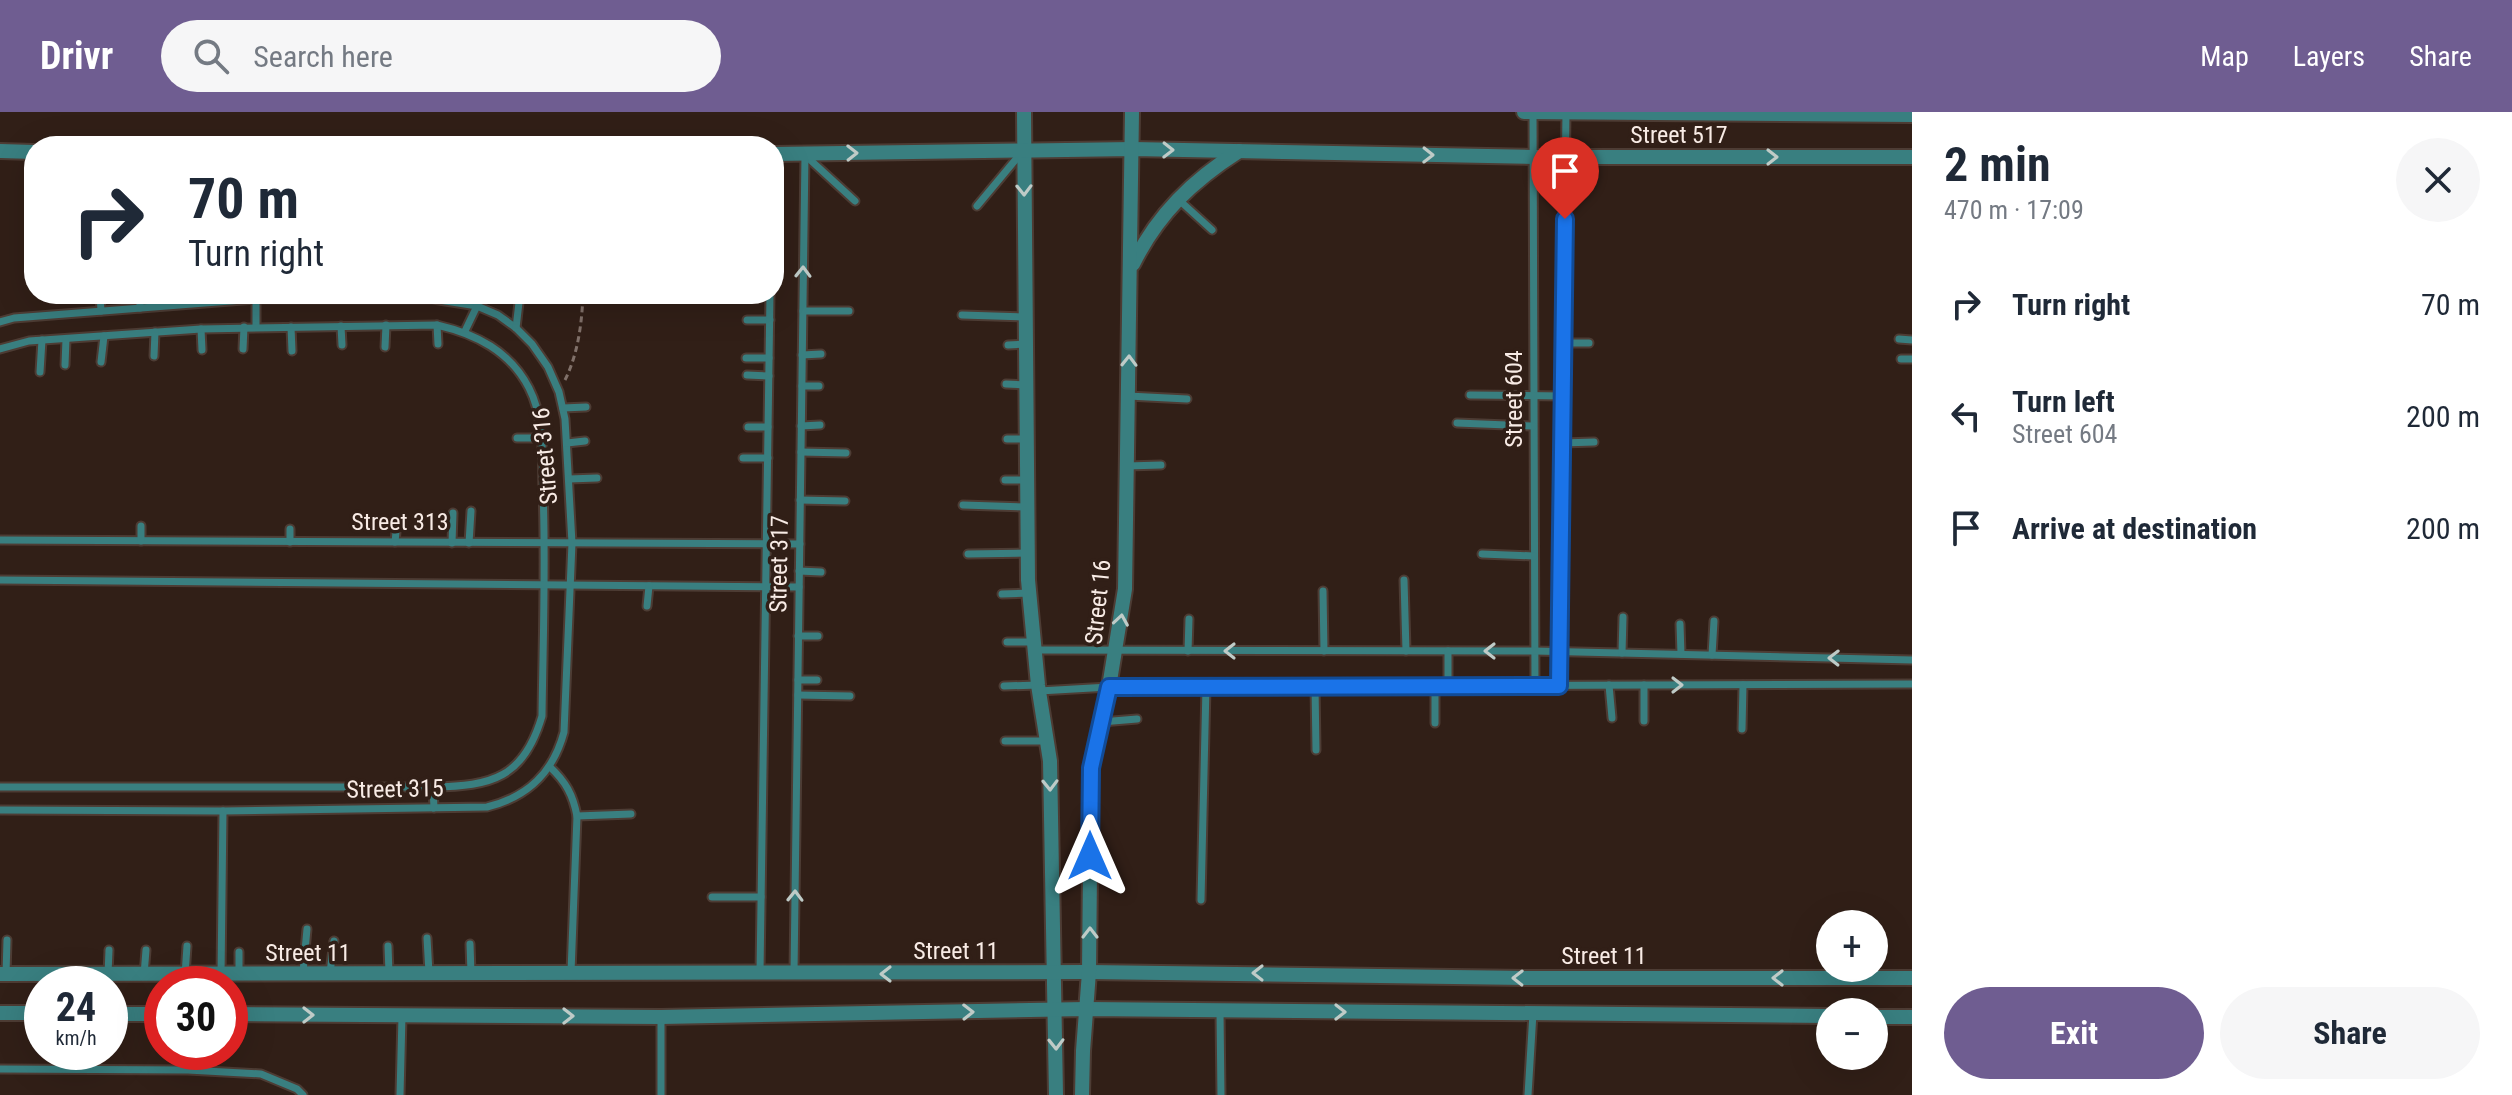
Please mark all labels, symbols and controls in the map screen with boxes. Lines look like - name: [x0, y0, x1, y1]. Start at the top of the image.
- search box: [161, 20, 721, 92]
- text: Drivr: [40, 34, 113, 78]
- icon: search: [189, 34, 233, 78]
- text: Search here: [253, 39, 393, 74]
- text: Map: [2200, 40, 2249, 73]
- text: Layers: [2293, 40, 2365, 73]
- text: Share: [2409, 40, 2472, 73]
- street label: Street 517: [1630, 121, 1728, 149]
- text: 2 min: [1944, 136, 2051, 193]
- pin: [1531, 137, 1599, 219]
- button: close: [2396, 138, 2480, 222]
- one-way arrow: [1162, 141, 1175, 158]
- one-way arrow: [846, 145, 859, 162]
- one-way arrow: [1422, 146, 1435, 164]
- one-way arrow: [1766, 148, 1779, 166]
- icon: arrive: [1543, 149, 1587, 193]
- text: 70 m: [188, 166, 299, 232]
- icon: right: [56, 168, 160, 272]
- one-way arrow: [1015, 184, 1033, 197]
- text: 470 m · 17:09: [1944, 195, 2084, 225]
- text: Turn right: [188, 233, 324, 275]
- one-way arrow: [794, 265, 812, 278]
- icon: right: [1944, 282, 1988, 326]
- text: Turn right: [2012, 287, 2130, 322]
- text: 70 m: [2421, 287, 2480, 322]
- street label: Street 604: [1500, 350, 1528, 448]
- one-way arrow: [1120, 354, 1138, 367]
- text: Turn left: [2012, 384, 2115, 419]
- icon: left: [1944, 394, 1988, 438]
- text: 200 m: [2406, 399, 2480, 434]
- street label: Street 316: [527, 406, 563, 506]
- text: Street 604: [2012, 419, 2117, 449]
- icon: arrive: [1944, 506, 1988, 550]
- street label: Street 313: [351, 508, 449, 536]
- text: Arrive at destination: [2012, 511, 2257, 546]
- text: 200 m: [2406, 511, 2480, 546]
- street label: Street 317: [764, 515, 794, 613]
- street label: Street 16: [1080, 558, 1116, 646]
- one-way arrow: [1111, 613, 1128, 627]
- one-way arrow: [1223, 642, 1236, 660]
- one-way arrow: [1483, 642, 1496, 660]
- one-way arrow: [1827, 649, 1840, 667]
- one-way arrow: [1671, 676, 1684, 694]
- street label: Street 315: [346, 774, 444, 804]
- one-way arrow: [1042, 779, 1059, 792]
- position arrow: [1048, 814, 1132, 898]
- one-way arrow: [786, 889, 804, 902]
- map controls: [1816, 910, 1888, 1070]
- button: +: [1816, 910, 1888, 982]
- one-way arrow: [1081, 926, 1099, 939]
- street label: Street 11: [913, 937, 999, 965]
- street label: Street 11: [265, 939, 351, 967]
- street label: Street 11: [1561, 942, 1647, 970]
- one-way arrow: [1251, 964, 1264, 982]
- one-way arrow: [879, 965, 892, 983]
- speed limit sign: 30: [144, 966, 248, 1070]
- one-way arrow: [1511, 969, 1524, 987]
- one-way arrow: [1771, 969, 1784, 987]
- text: 24: [56, 984, 96, 1031]
- button: Exit: [1944, 987, 2204, 1079]
- button: Share: [2220, 987, 2480, 1079]
- button: −: [1816, 998, 1888, 1070]
- one-way arrow: [962, 1003, 975, 1021]
- one-way arrow: [1334, 1003, 1347, 1021]
- one-way arrow: [302, 1006, 315, 1024]
- one-way arrow: [562, 1007, 575, 1025]
- text: km/h: [55, 1026, 97, 1050]
- one-way arrow: [1047, 1039, 1064, 1051]

